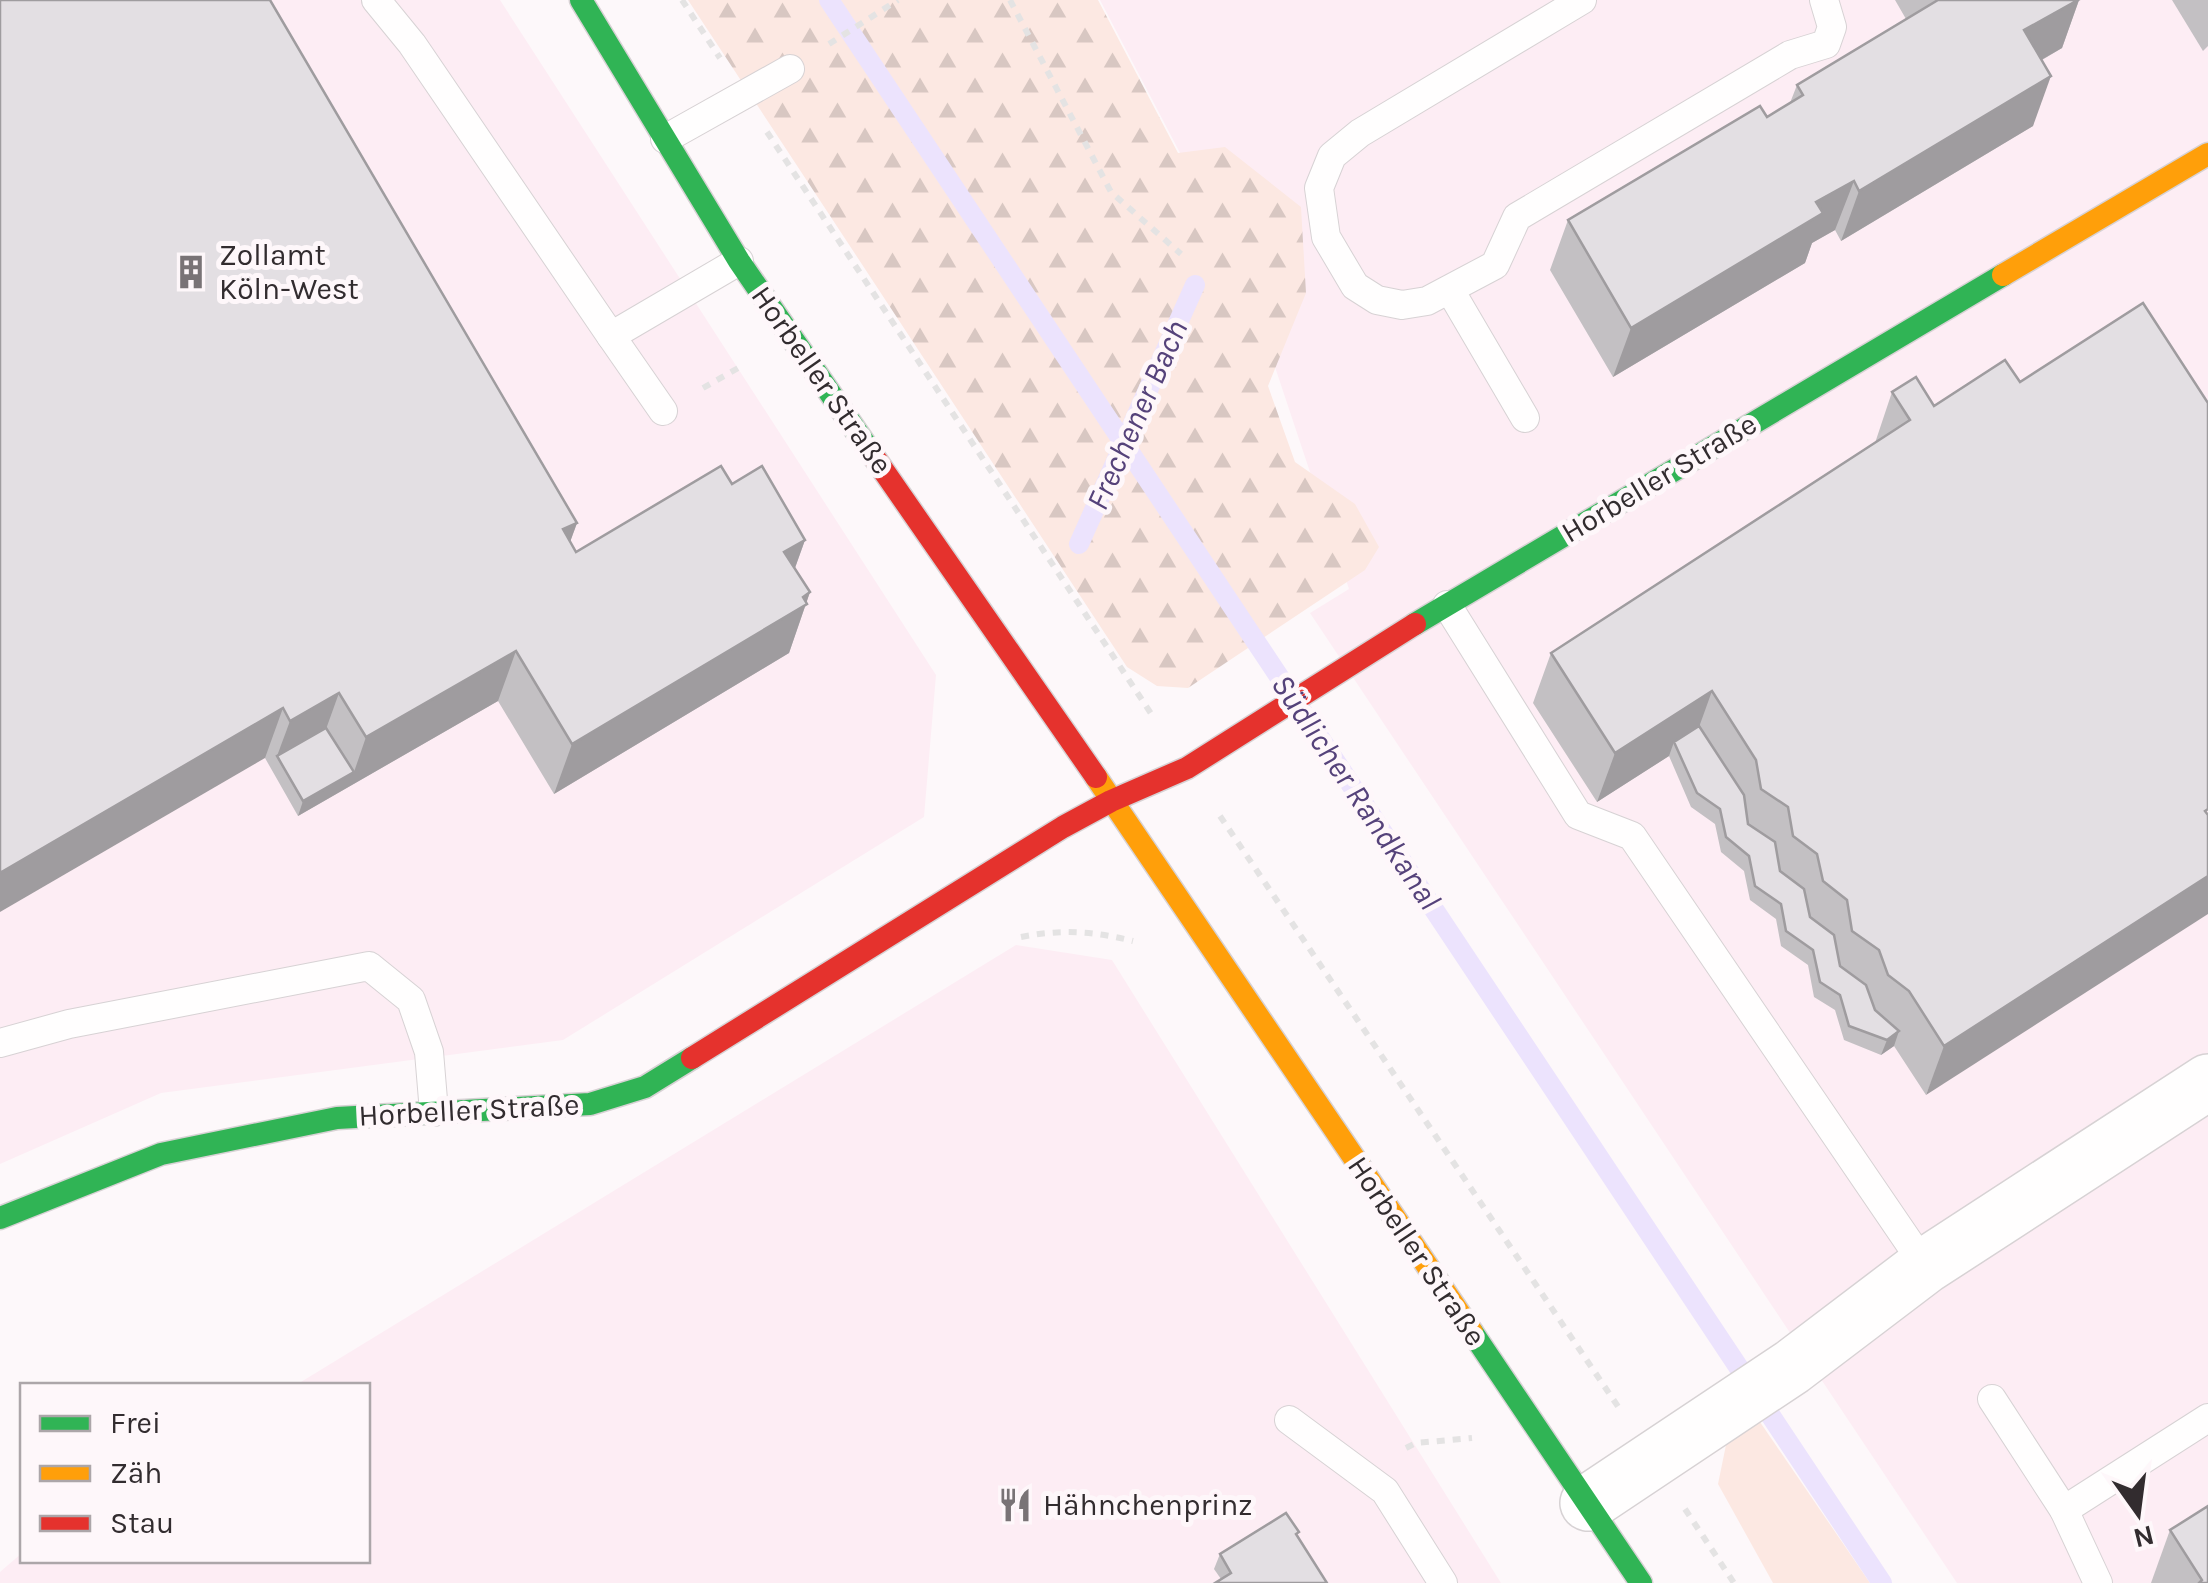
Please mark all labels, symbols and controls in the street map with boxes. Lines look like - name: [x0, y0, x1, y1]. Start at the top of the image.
- place label: Zollamt Köln-West: [219, 237, 359, 307]
- building icon: Zollamt Köln-West: [172, 253, 210, 291]
- street label: Horbeller Straße: [744, 279, 900, 481]
- water label: Frechener Bach: [1079, 314, 1195, 516]
- street label: Horbeller Straße: [1555, 406, 1763, 550]
- water label: Südlicher Randkanal: [1264, 667, 1448, 917]
- street label: Horbeller Straße: [358, 1086, 580, 1134]
- street label: Horbeller Straße: [1340, 1149, 1494, 1353]
- legend: [20, 1383, 370, 1563]
- text: Frei: [110, 1405, 161, 1441]
- text: Zäh: [110, 1455, 162, 1491]
- north arrow: [2088, 1463, 2188, 1563]
- restaurant icon: Hähnchenprinz: [996, 1486, 1034, 1524]
- place label: Hähnchenprinz: [1043, 1487, 1253, 1523]
- text: Stau: [110, 1505, 174, 1541]
- text: N: [2130, 1518, 2158, 1555]

